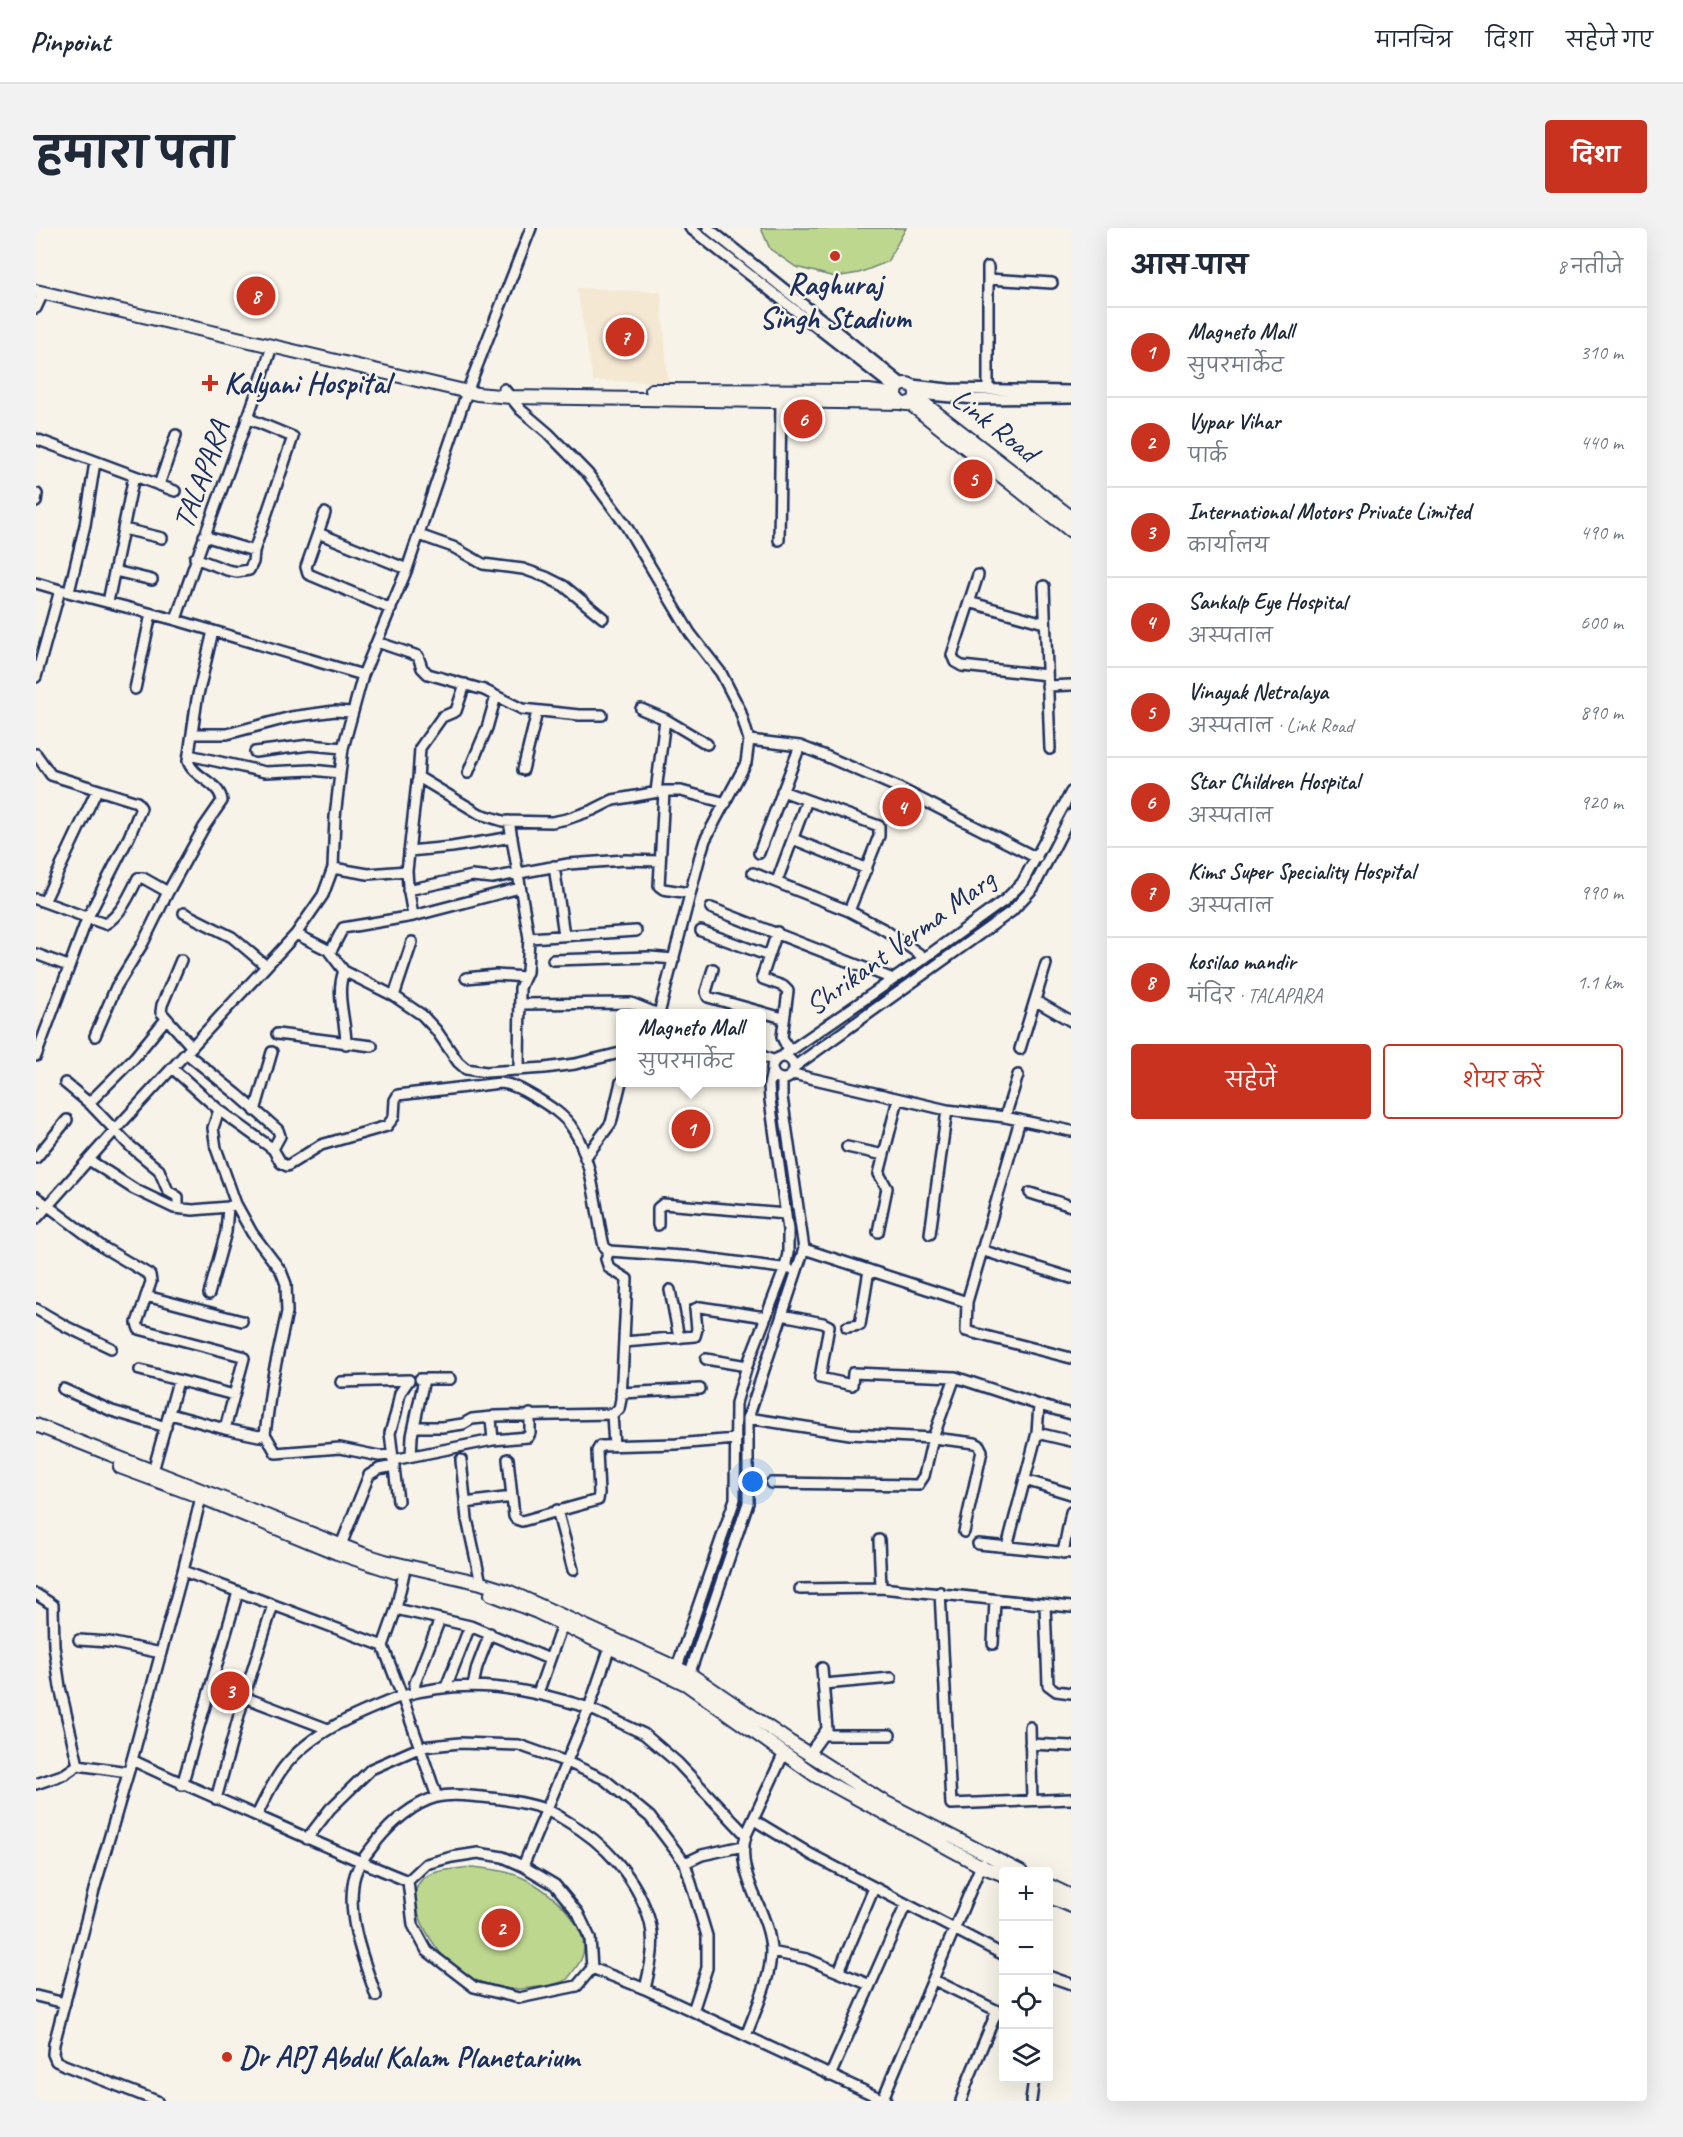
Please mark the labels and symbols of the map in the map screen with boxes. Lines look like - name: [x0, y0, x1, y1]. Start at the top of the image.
- marker: Raghuraj Singh Stadium: [828, 249, 842, 263]
- place label: Raghuraj Singh Stadium: [759, 265, 913, 337]
- pin: 8: [236, 274, 276, 318]
- pin: 7: [606, 314, 644, 360]
- place label: Kalyani Hospital: [224, 364, 395, 403]
- marker: Kalyani Hospital: [201, 374, 219, 392]
- street label: Link Road: [944, 379, 1049, 473]
- pin: 6: [784, 396, 822, 441]
- street label: TALAPARA: [164, 414, 239, 534]
- pin: 5: [954, 456, 992, 502]
- pin: 4: [882, 784, 922, 830]
- street label: Shrikant Verma Marg: [798, 859, 1004, 1024]
- pin: 1: [672, 1106, 710, 1152]
- your location: [738, 1467, 767, 1496]
- pin: 3: [210, 1668, 250, 1714]
- pin: 2: [482, 1906, 520, 1950]
- place label: Dr APJ Abdul Kalam Planetarium: [239, 2038, 582, 2076]
- marker: Dr APJ Abdul Kalam Planetarium: [220, 2050, 234, 2064]

